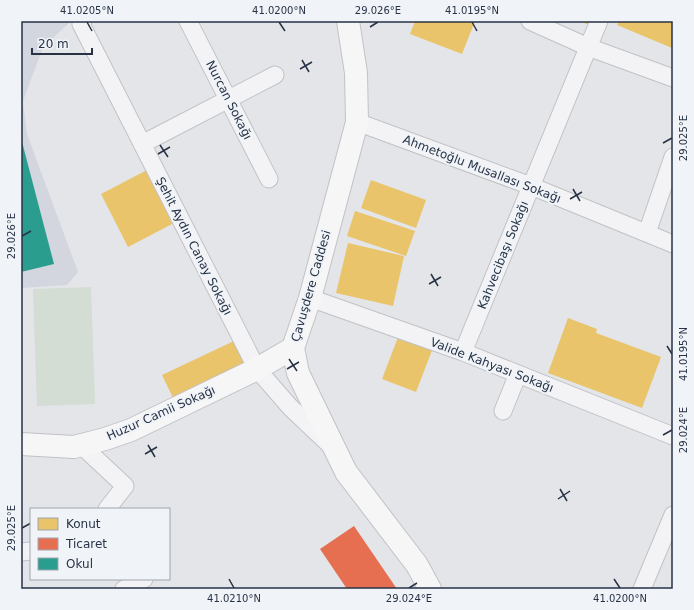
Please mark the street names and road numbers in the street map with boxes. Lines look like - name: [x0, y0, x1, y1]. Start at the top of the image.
- street label: Nurcan Sokağı: [203, 58, 255, 142]
- street label: Ahmetoğlu Musallası Sokağı: [401, 132, 563, 206]
- street label: Şehit Aydın Canay Sokağı: [153, 175, 235, 317]
- street label: Kahvecibaşı Sokağı: [475, 199, 531, 311]
- street label: Çavuşdere Caddesi: [288, 229, 334, 343]
- street label: Valide Kahyası Sokağı: [429, 335, 555, 395]
- street label: Huzur Camii Sokağı: [105, 383, 217, 443]

